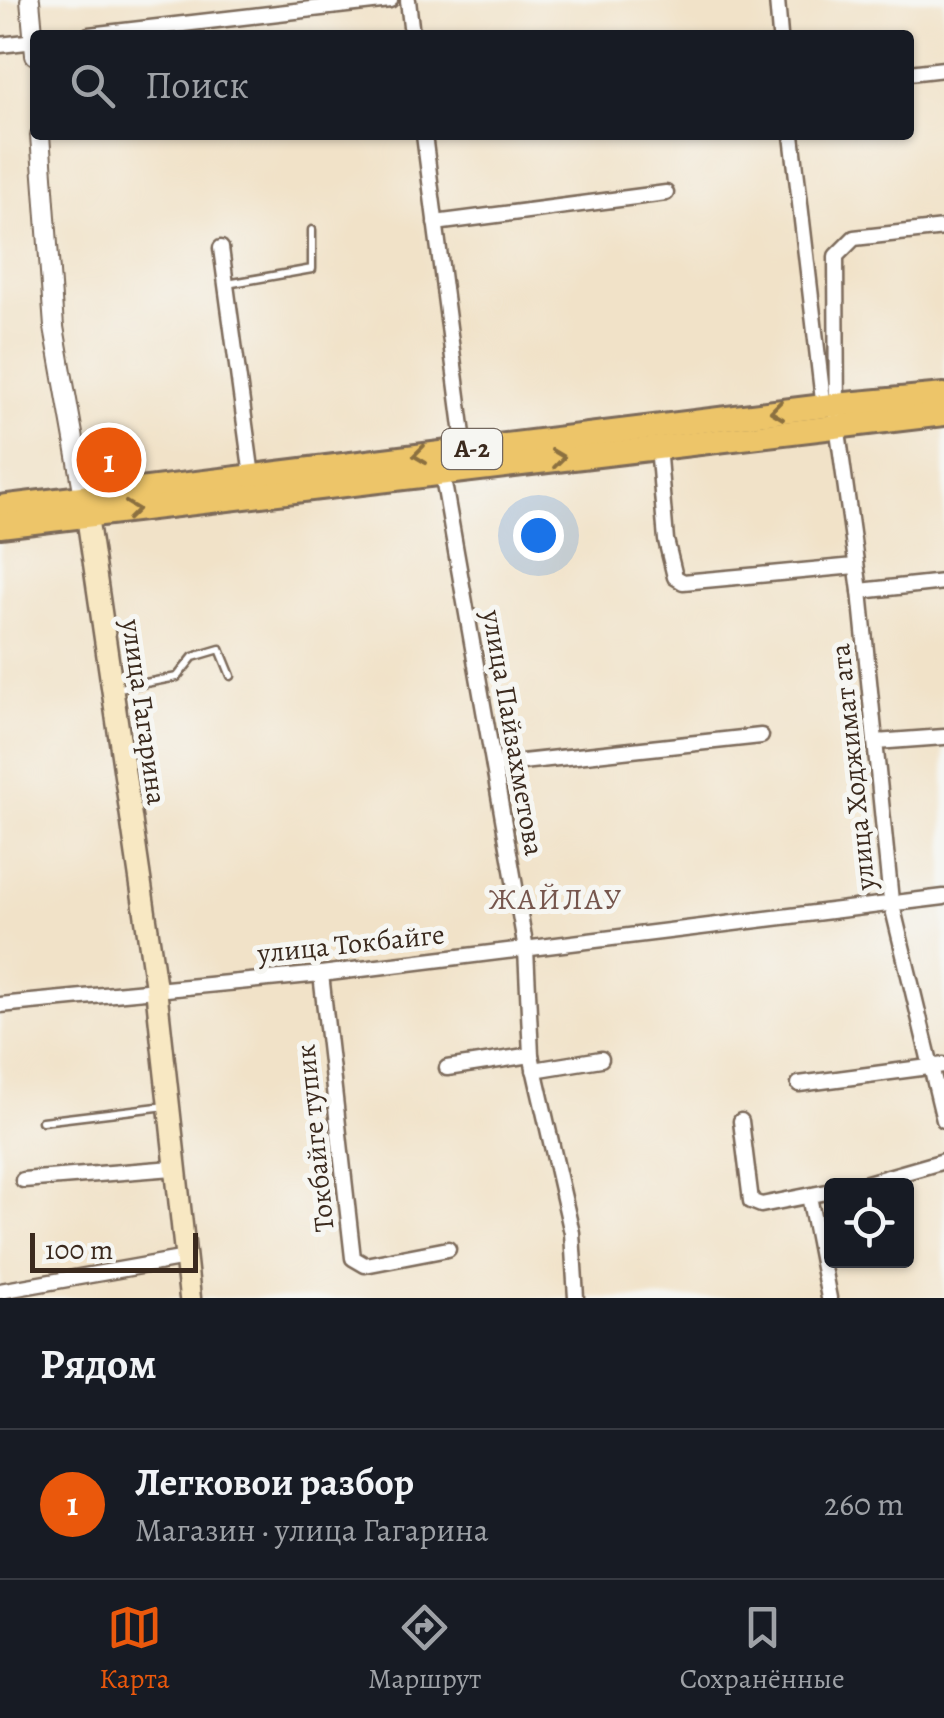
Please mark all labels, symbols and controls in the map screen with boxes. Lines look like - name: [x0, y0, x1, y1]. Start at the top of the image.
- search box: [30, 30, 914, 140]
- icon: search: [65, 58, 120, 113]
- text: Поиск: [145, 59, 249, 111]
- one-way arrow: [769, 400, 786, 421]
- pin: 1: [76, 422, 142, 498]
- road number: A-2: [442, 429, 502, 469]
- one-way arrow: [412, 444, 428, 465]
- one-way arrow: [551, 448, 567, 469]
- one-way arrow: [124, 500, 140, 521]
- your location: [513, 510, 564, 561]
- street label: улица Пайзахметова: [473, 606, 553, 859]
- street label: улица Гагарина: [112, 616, 176, 807]
- street label: улица Ходжимат ата: [821, 642, 885, 893]
- district label: ЖАЙЛАУ: [488, 879, 624, 919]
- street label: улица Токбайге: [255, 915, 446, 973]
- street label: Токбайге тупик: [286, 1042, 344, 1234]
- map controls: [824, 1178, 914, 1268]
- button: locate: [824, 1178, 914, 1268]
- scale bar: [30, 1228, 198, 1272]
- text: 100 m: [45, 1231, 113, 1269]
- text: Рядом: [40, 1335, 157, 1392]
- text: Легковои разбор: [135, 1456, 414, 1508]
- text: 1: [67, 1482, 78, 1526]
- text: 260 m: [824, 1482, 904, 1526]
- text: Магазин · улица Гагарина: [135, 1508, 488, 1552]
- tab: Карта: [99, 1600, 170, 1698]
- tab: Маршрут: [368, 1600, 481, 1698]
- tab: Сохранённые: [680, 1600, 845, 1698]

